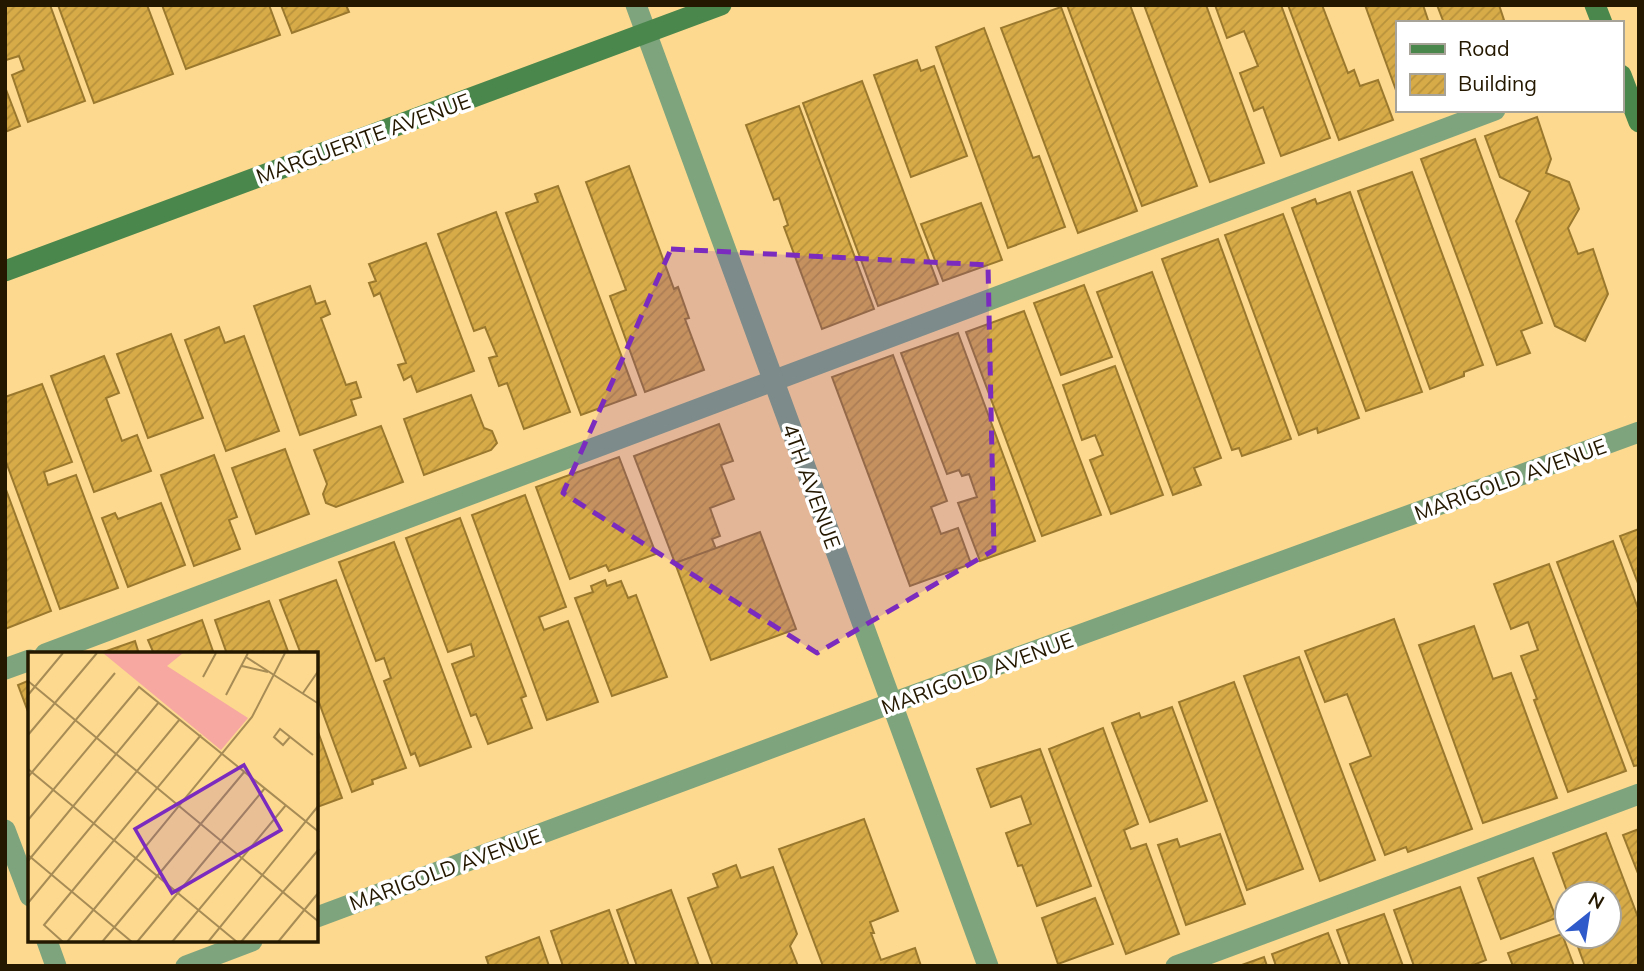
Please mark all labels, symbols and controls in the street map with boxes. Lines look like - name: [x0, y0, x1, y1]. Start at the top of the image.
- legend: [1396, 21, 1623, 112]
- text: Road: [1458, 35, 1509, 61]
- text: Building: [1458, 70, 1537, 96]
- street label: MARGUERITE AVENUE: [252, 87, 474, 189]
- street label: 4TH AVENUE: [777, 420, 847, 552]
- street label: MARIGOLD AVENUE: [1411, 432, 1609, 526]
- street label: MARIGOLD AVENUE: [878, 626, 1076, 720]
- inset map: [28, 652, 318, 943]
- street label: MARIGOLD AVENUE: [346, 822, 544, 916]
- north arrow: [1553, 880, 1623, 950]
- text: N: [1584, 886, 1609, 914]

